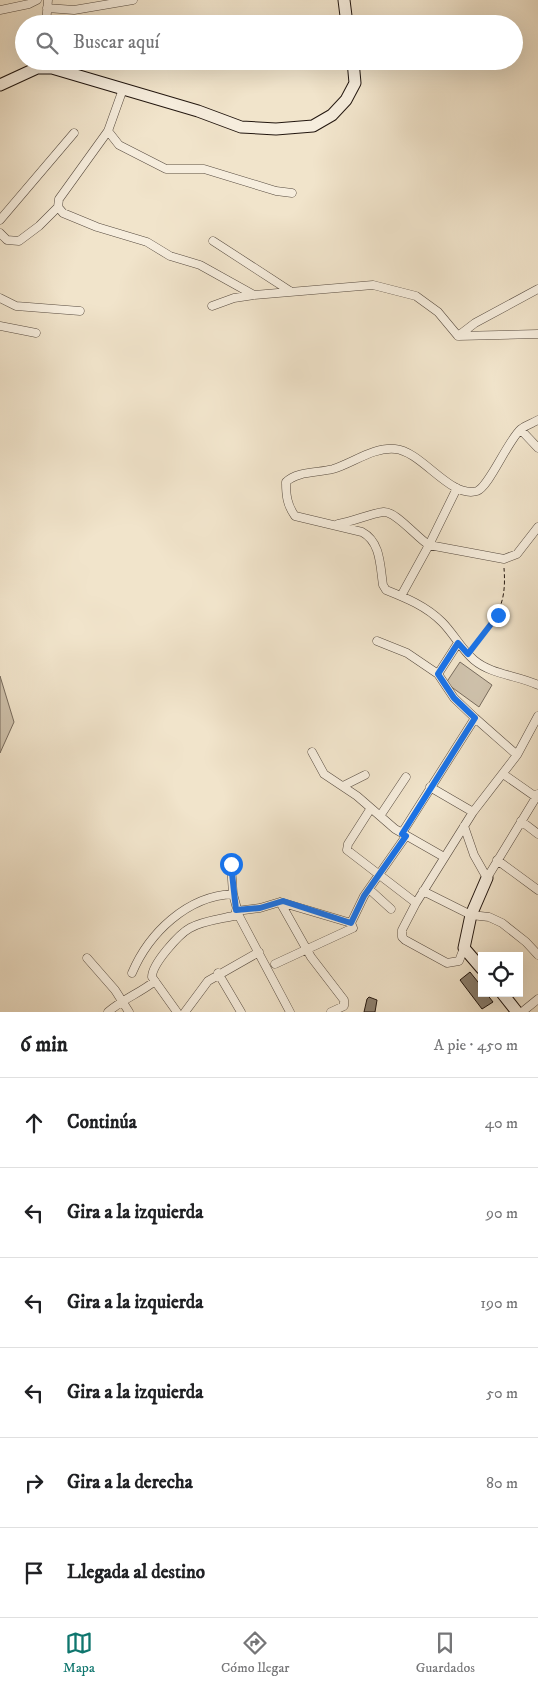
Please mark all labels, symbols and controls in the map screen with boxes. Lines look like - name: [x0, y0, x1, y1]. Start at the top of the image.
- search box: [15, 15, 523, 70]
- icon: search: [33, 29, 61, 57]
- text: Buscar aquí: [73, 31, 159, 54]
- route end: [487, 604, 510, 627]
- route start: [220, 853, 243, 876]
- map controls: [478, 952, 523, 997]
- button: locate: [478, 952, 523, 997]
- text: 6 min: [20, 1032, 68, 1058]
- text: A pie · 450 m: [434, 1035, 518, 1055]
- icon: ahead: [20, 1109, 48, 1137]
- text: Continúa: [67, 1111, 137, 1134]
- text: 40 m: [485, 1113, 518, 1133]
- icon: left: [20, 1199, 48, 1227]
- text: Gira a la izquierda: [67, 1201, 203, 1224]
- text: 90 m: [486, 1203, 518, 1223]
- icon: left: [20, 1289, 48, 1317]
- text: Gira a la izquierda: [67, 1291, 203, 1314]
- text: 190 m: [480, 1293, 518, 1313]
- icon: left: [20, 1379, 48, 1407]
- text: Gira a la izquierda: [67, 1381, 203, 1404]
- text: 50 m: [486, 1383, 518, 1403]
- icon: right: [20, 1469, 48, 1497]
- text: Gira a la derecha: [67, 1471, 193, 1494]
- text: 80 m: [486, 1473, 518, 1493]
- icon: arrive: [20, 1559, 48, 1587]
- text: Llegada al destino: [67, 1561, 205, 1584]
- tab: Mapa: [63, 1629, 95, 1677]
- tab: Cómo llegar: [221, 1629, 290, 1677]
- tab: Guardados: [416, 1629, 475, 1677]

